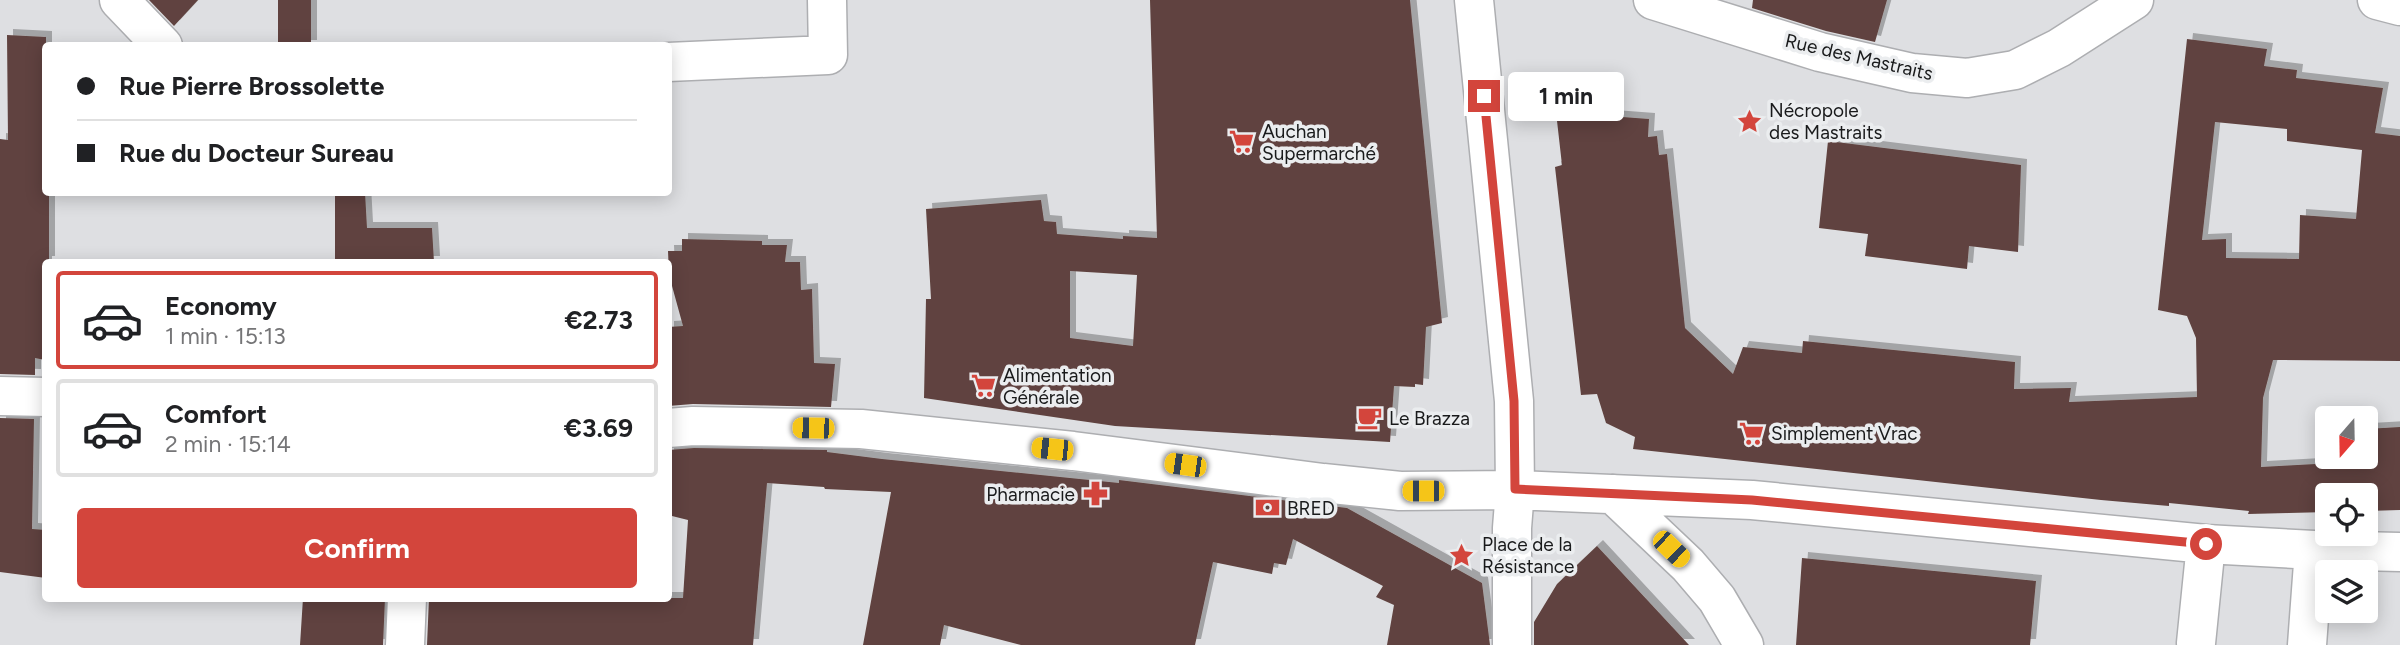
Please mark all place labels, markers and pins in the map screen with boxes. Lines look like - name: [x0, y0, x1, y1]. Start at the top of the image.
- place label: Nécropole des Mastraits: [1769, 99, 1883, 144]
- place icon: Nécropole des Mastraits: [1735, 107, 1763, 135]
- place label: Auchan Supermarché: [1262, 120, 1376, 165]
- supermarket icon: Auchan Supermarché: [1228, 128, 1256, 156]
- place label: Alimentation Générale: [1003, 364, 1112, 409]
- supermarket icon: Alimentation Générale: [969, 372, 997, 400]
- cafe icon: Le Brazza: [1355, 404, 1383, 432]
- place label: Le Brazza: [1389, 407, 1470, 430]
- supermarket icon: Simplement Vrac: [1737, 419, 1765, 447]
- place label: Simplement Vrac: [1771, 422, 1918, 445]
- pharmacy icon: Pharmacie: [1081, 480, 1109, 508]
- place label: Pharmacie: [986, 483, 1075, 506]
- bank icon: BRED: [1253, 494, 1281, 522]
- place label: BRED: [1287, 497, 1335, 520]
- place label: Place de la Résistance: [1482, 533, 1574, 578]
- place icon: Place de la Résistance: [1448, 541, 1476, 569]

